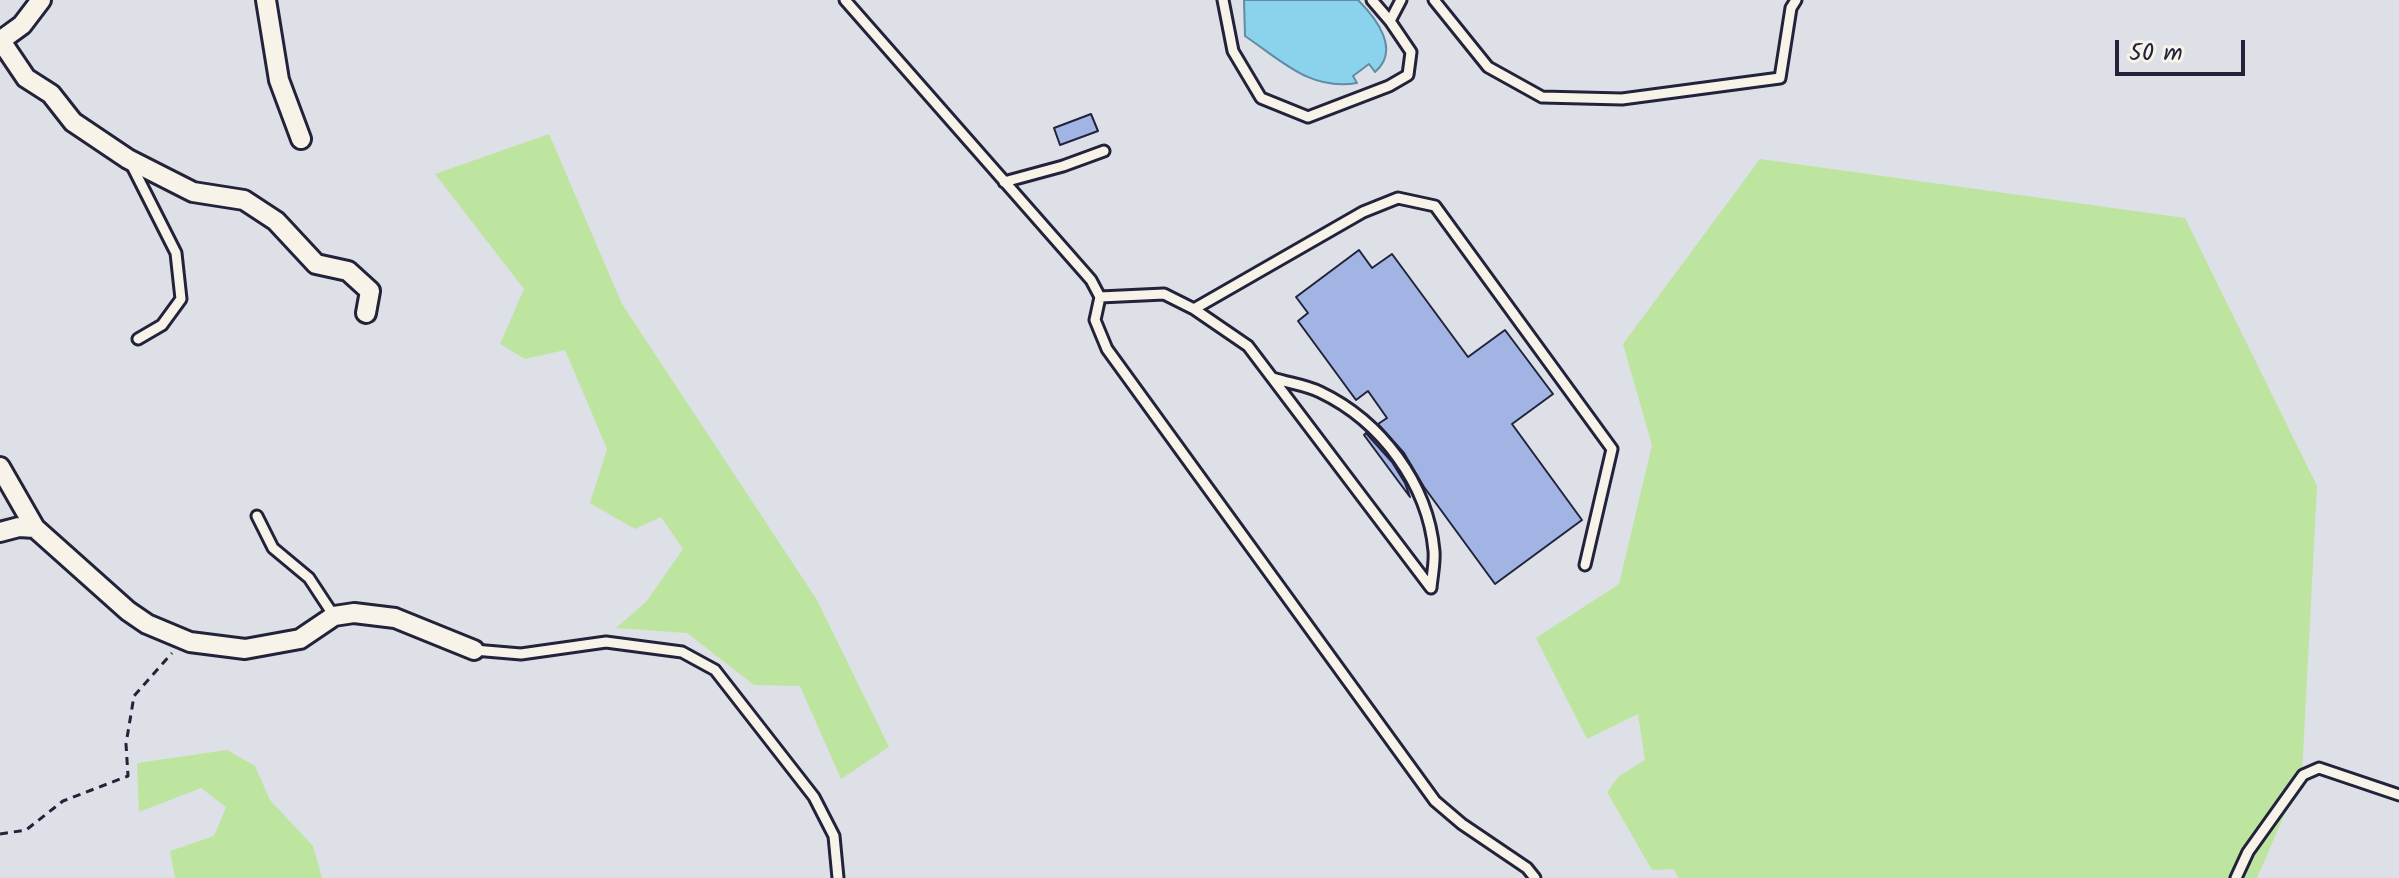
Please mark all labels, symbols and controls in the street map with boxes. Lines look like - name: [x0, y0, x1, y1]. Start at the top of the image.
- scale bar: [2119, 24, 2249, 74]
- text: 50 m: [2129, 34, 2183, 73]

